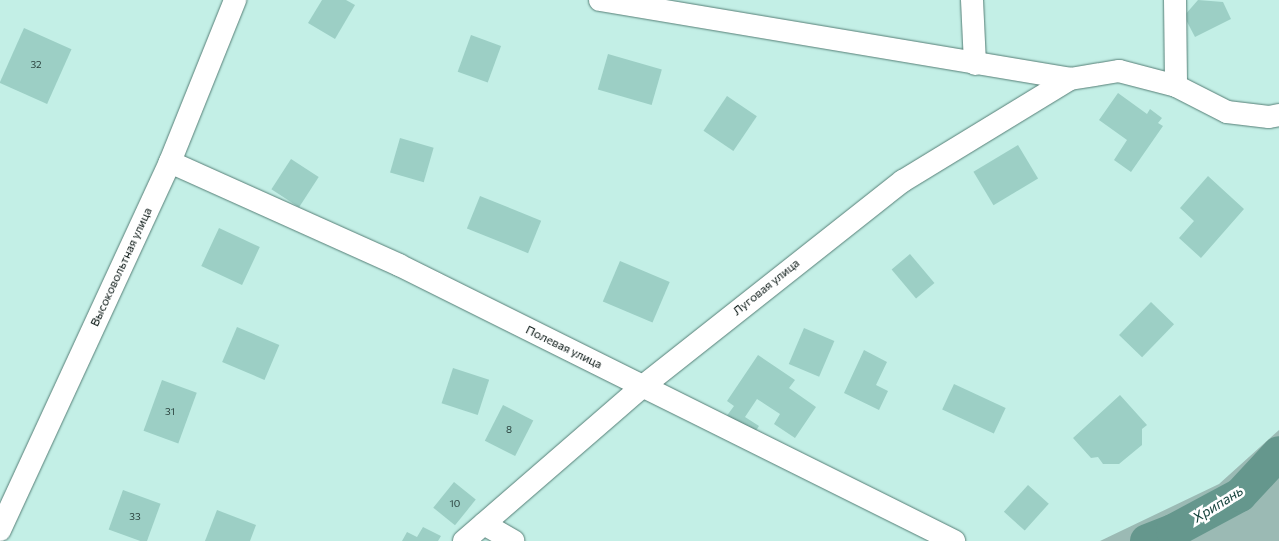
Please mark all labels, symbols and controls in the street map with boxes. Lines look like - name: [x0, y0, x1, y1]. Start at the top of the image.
- house number: 32: [30, 59, 42, 71]
- street label: Высоковольтная улица: [87, 205, 155, 329]
- street label: Луговая улица: [730, 256, 802, 318]
- street label: Полевая улица: [523, 322, 605, 372]
- house number: 31: [165, 406, 175, 418]
- house number: 8: [506, 424, 512, 436]
- water label: Хрипань: [1190, 482, 1246, 526]
- house number: 10: [450, 498, 460, 510]
- house number: 33: [129, 511, 141, 523]

